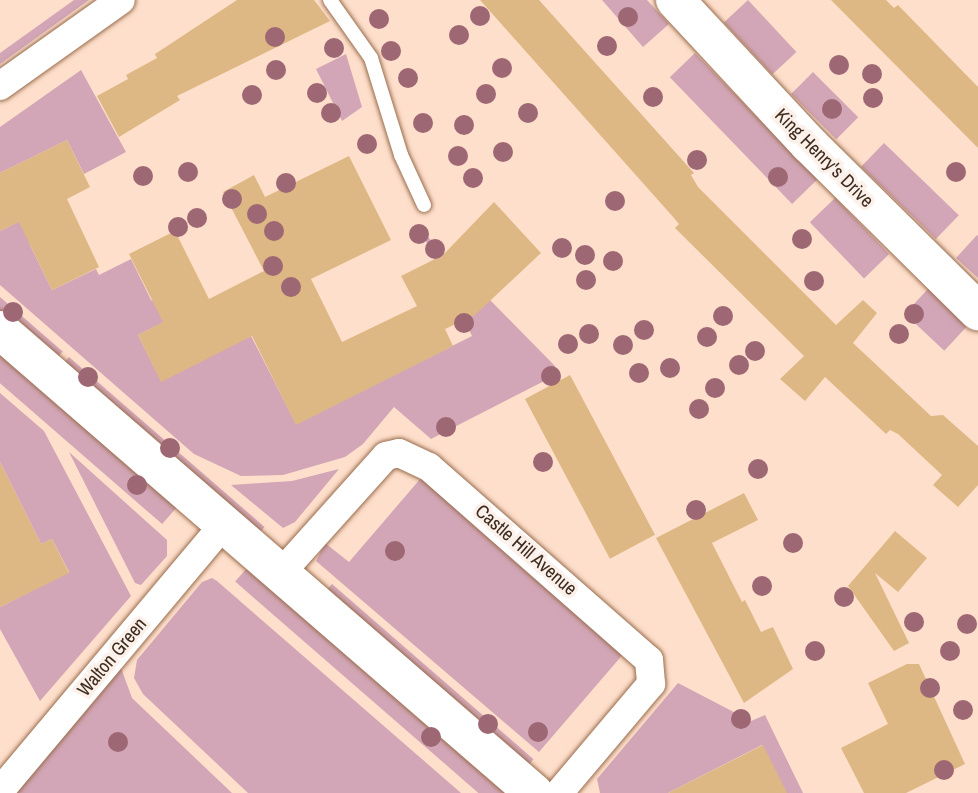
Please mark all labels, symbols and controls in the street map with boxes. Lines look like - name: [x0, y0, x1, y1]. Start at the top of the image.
- street label: King Henry's Drive: [770, 104, 878, 212]
- street label: Castle Hill Avenue: [470, 499, 582, 601]
- street label: Walton Green: [73, 613, 151, 701]

